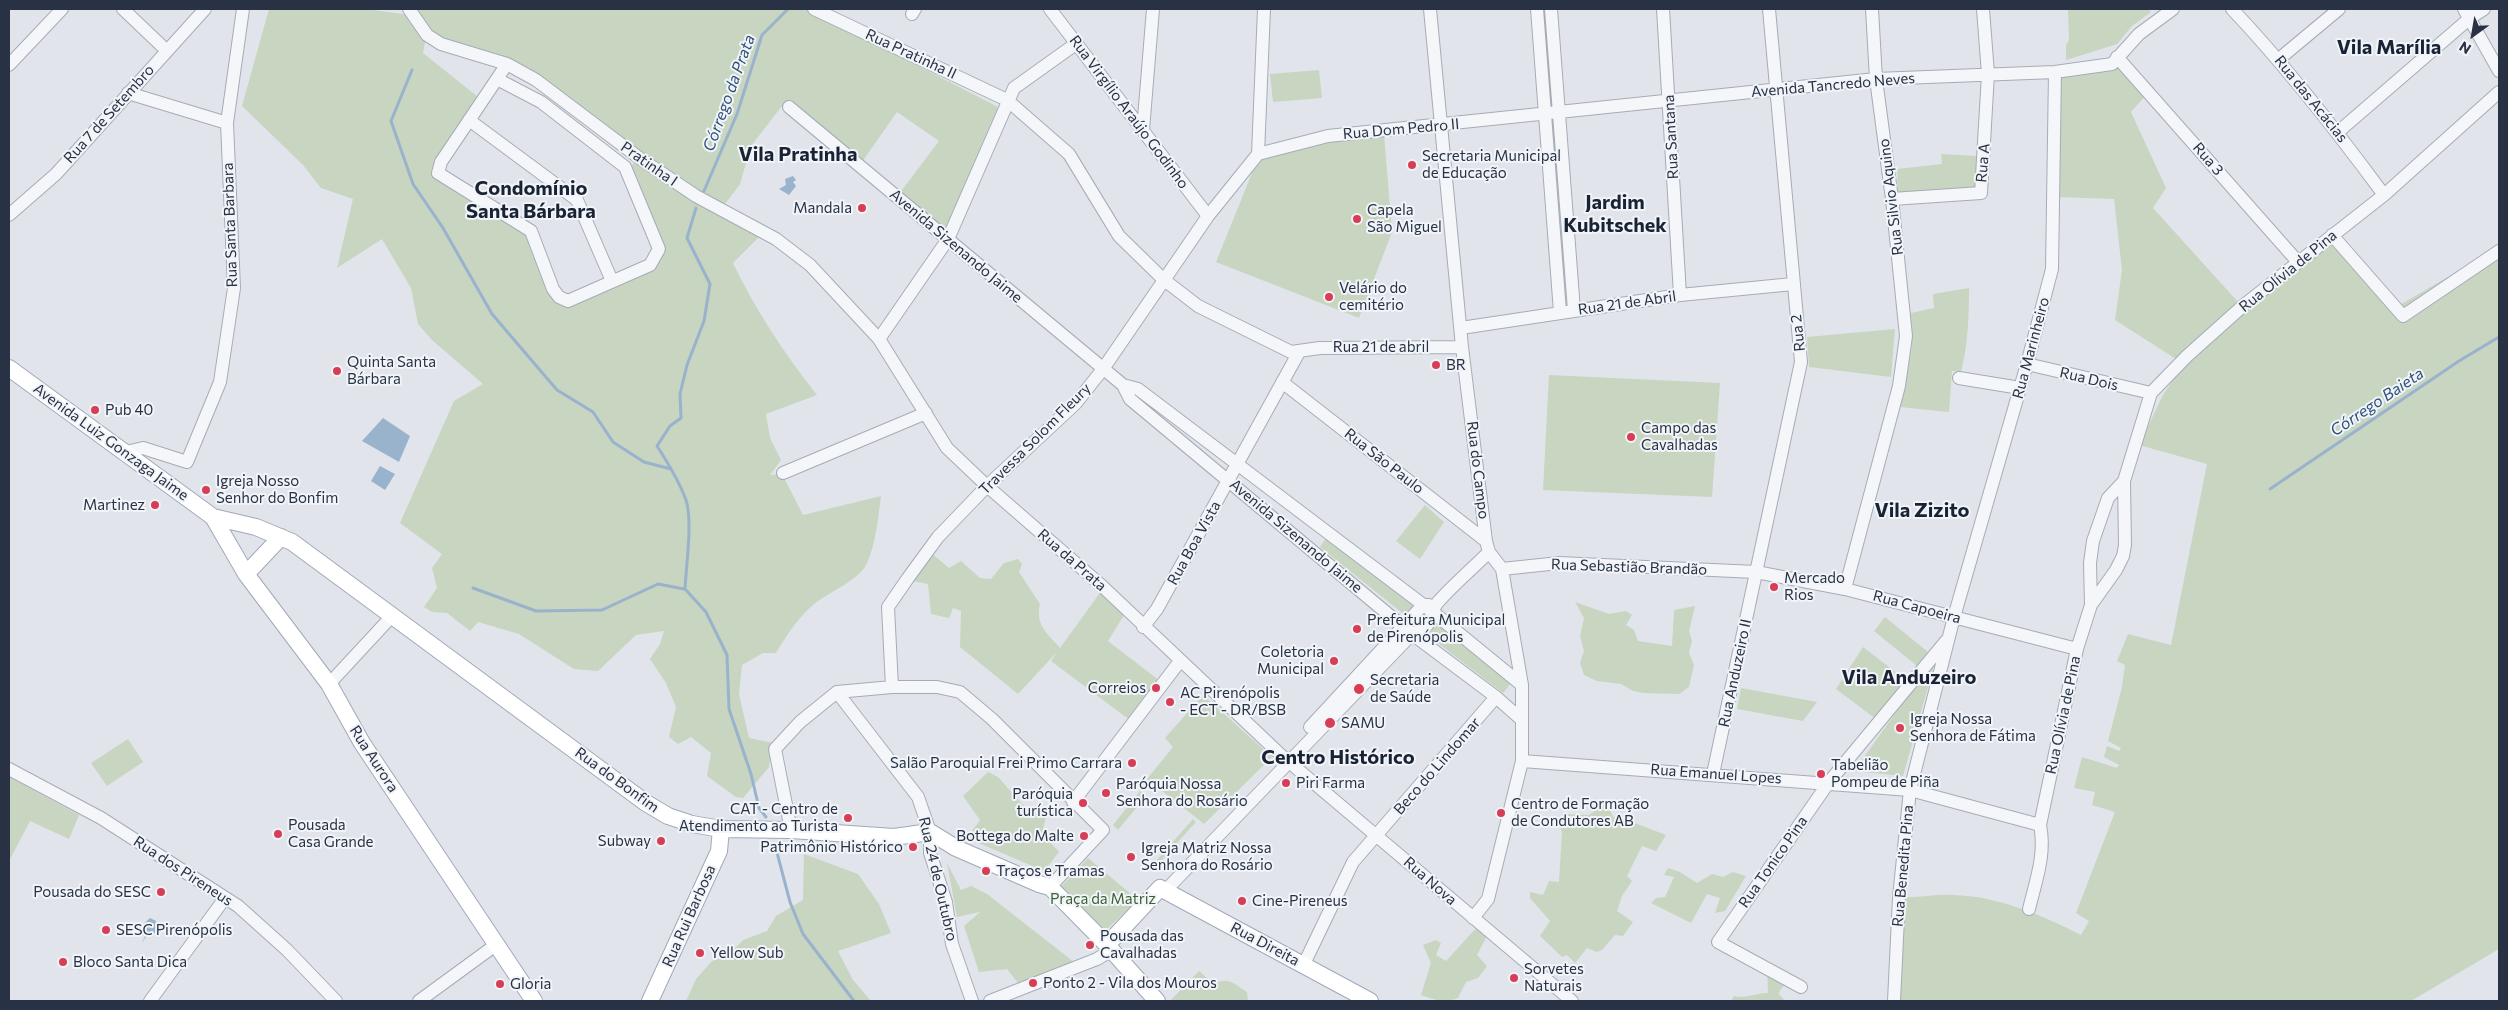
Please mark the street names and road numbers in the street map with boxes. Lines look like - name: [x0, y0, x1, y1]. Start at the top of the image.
- street label: Rua Pratinha II: [863, 25, 959, 83]
- street label: Rua Virgílio Araújo Godinho: [1065, 32, 1193, 192]
- street label: Rua das Acácias: [2271, 52, 2351, 146]
- street label: Rua 7 de Setembro: [60, 61, 158, 167]
- street label: Avenida Tancredo Neves: [1750, 69, 1916, 101]
- street label: Rua Santana: [1660, 94, 1682, 180]
- street label: Rua Dom Pedro II: [1342, 115, 1460, 143]
- street label: Pratinha I: [617, 138, 681, 190]
- street label: Rua Silvio Aquino: [1875, 138, 1907, 256]
- street label: Rua 3: [2189, 139, 2227, 179]
- street label: Rua A: [1972, 143, 1994, 183]
- street label: Rua Santa Barbara: [219, 162, 241, 288]
- street label: Avenida Sizenando Jaime: [886, 185, 1026, 307]
- street label: Rua Olívia de Pina: [2236, 226, 2340, 316]
- street label: Rua 21 de Abril: [1577, 287, 1677, 319]
- street label: Rua Marinheiro: [2009, 295, 2053, 401]
- street label: Rua 2: [1787, 313, 1809, 353]
- street label: Rua 21 de abril: [1333, 338, 1429, 356]
- street label: Rua Dois: [2058, 364, 2120, 394]
- street label: Travessa Solom Fleury: [975, 379, 1095, 499]
- street label: Avenida Luiz Gonzaga Jaime: [30, 380, 192, 504]
- street label: Rua do Campo: [1463, 420, 1493, 520]
- street label: Rua São Paulo: [1341, 424, 1427, 498]
- street label: Avenida Sizenando Jaime: [1226, 475, 1366, 597]
- street label: Rua Boa Vista: [1163, 498, 1225, 588]
- street label: Rua da Prata: [1034, 525, 1110, 595]
- street label: Rua Sebastião Brandão: [1551, 555, 1707, 579]
- street label: Rua Capoeira: [1871, 587, 1963, 627]
- street label: Rua Anduzeiro II: [1715, 617, 1755, 729]
- street label: Rua Olívia de Pina: [2042, 654, 2084, 776]
- street label: Beco do Lindomar: [1390, 714, 1484, 818]
- street label: Rua Aurora: [346, 722, 402, 796]
- street label: Rua do Bonfim: [571, 743, 663, 817]
- street label: Rua Emanuel Lopes: [1650, 760, 1782, 788]
- street label: Rua Benedita Pina: [1889, 804, 1917, 928]
- street label: Rua Tonico Pina: [1735, 813, 1811, 911]
- street label: Rua 24 de Outubro: [915, 815, 961, 943]
- street label: Rua dos Pireneus: [130, 832, 236, 910]
- street label: Rua Nova: [1400, 853, 1460, 909]
- street label: Rua Rui Barbosa: [658, 862, 720, 970]
- street label: Rua Direita: [1227, 918, 1303, 970]

